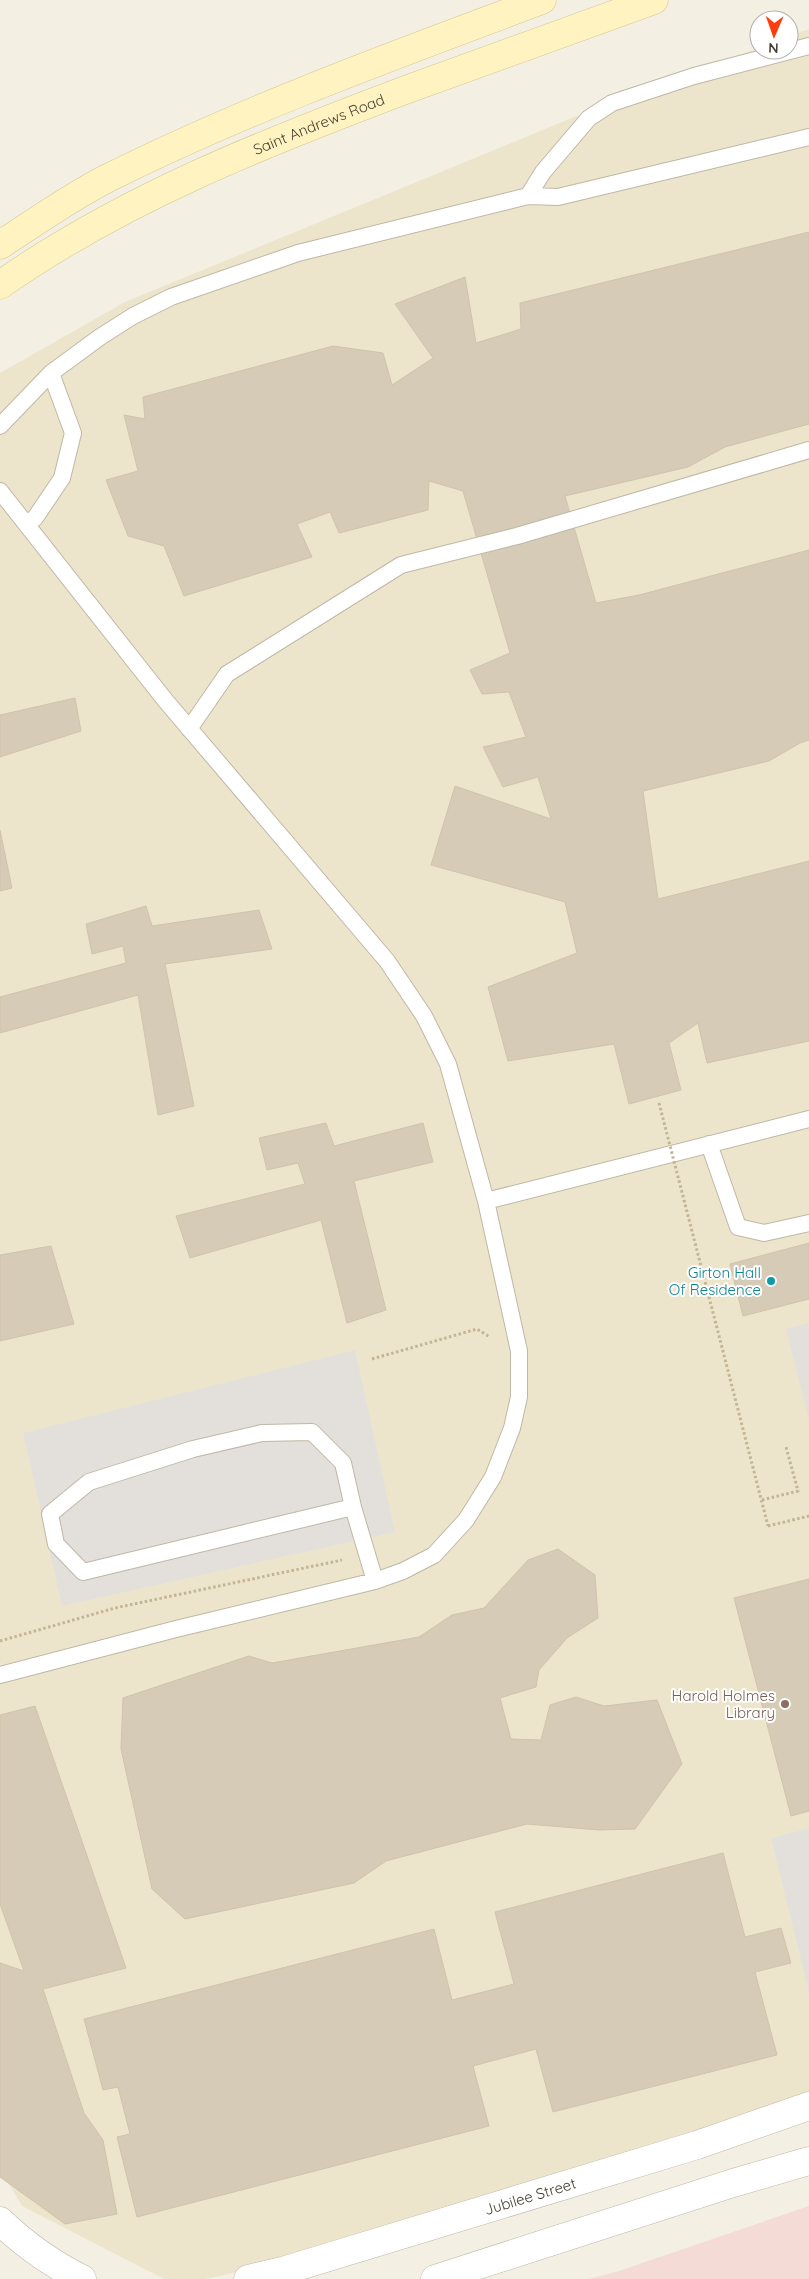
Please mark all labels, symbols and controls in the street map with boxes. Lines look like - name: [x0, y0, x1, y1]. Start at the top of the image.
- north arrow: [749, 10, 799, 60]
- text: N: [768, 39, 779, 57]
- street label: Saint Andrews Road: [250, 89, 387, 158]
- place label: Girton Hall Of Residence: [669, 1263, 761, 1299]
- marker: Girton Hall Of Residence: [765, 1275, 777, 1287]
- place label: Harold Holmes Library: [672, 1686, 775, 1722]
- marker: Harold Holmes Library: [779, 1698, 791, 1710]
- street label: Jubilee Street: [482, 2173, 578, 2219]

